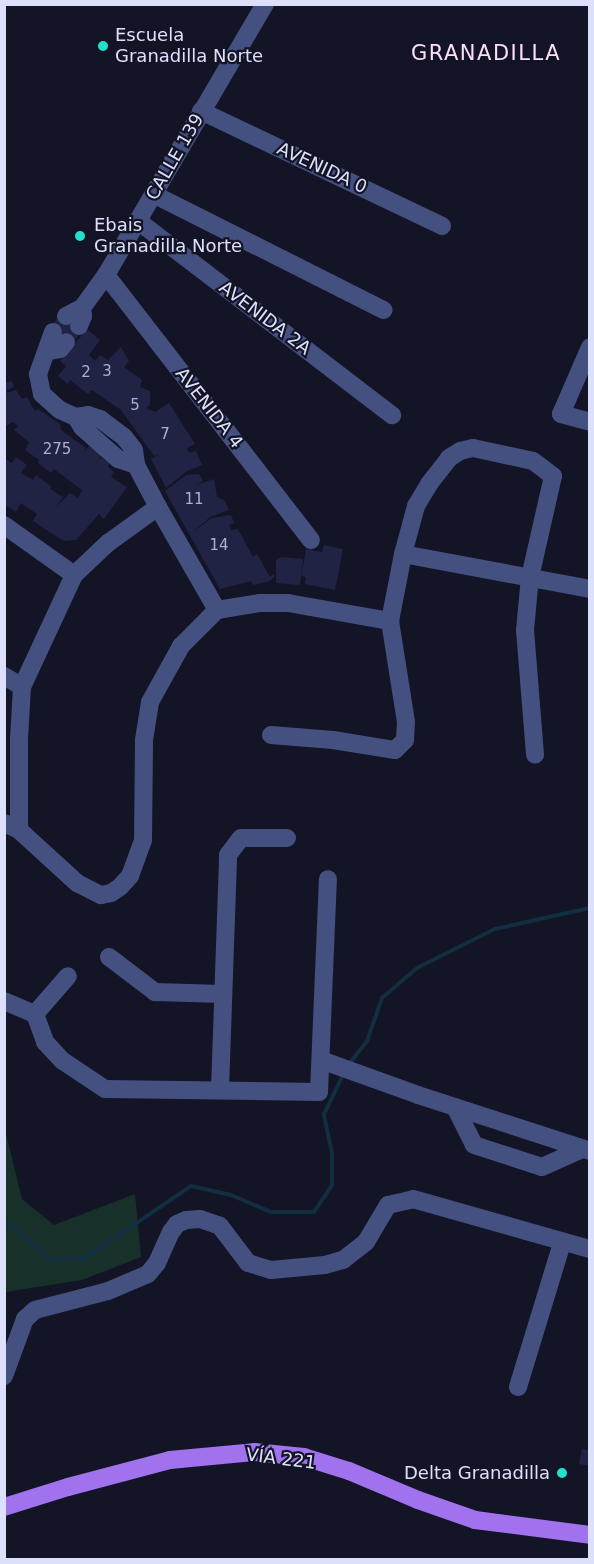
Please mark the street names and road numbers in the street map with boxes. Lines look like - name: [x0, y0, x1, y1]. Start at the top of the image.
- street label: CALLE 139: [142, 110, 208, 204]
- street label: AVENIDA 0: [274, 138, 370, 198]
- street label: AVENIDA 2A: [215, 277, 315, 359]
- street label: AVENIDA 4: [171, 363, 247, 453]
- street label: VÍA 221: [245, 1444, 317, 1474]

